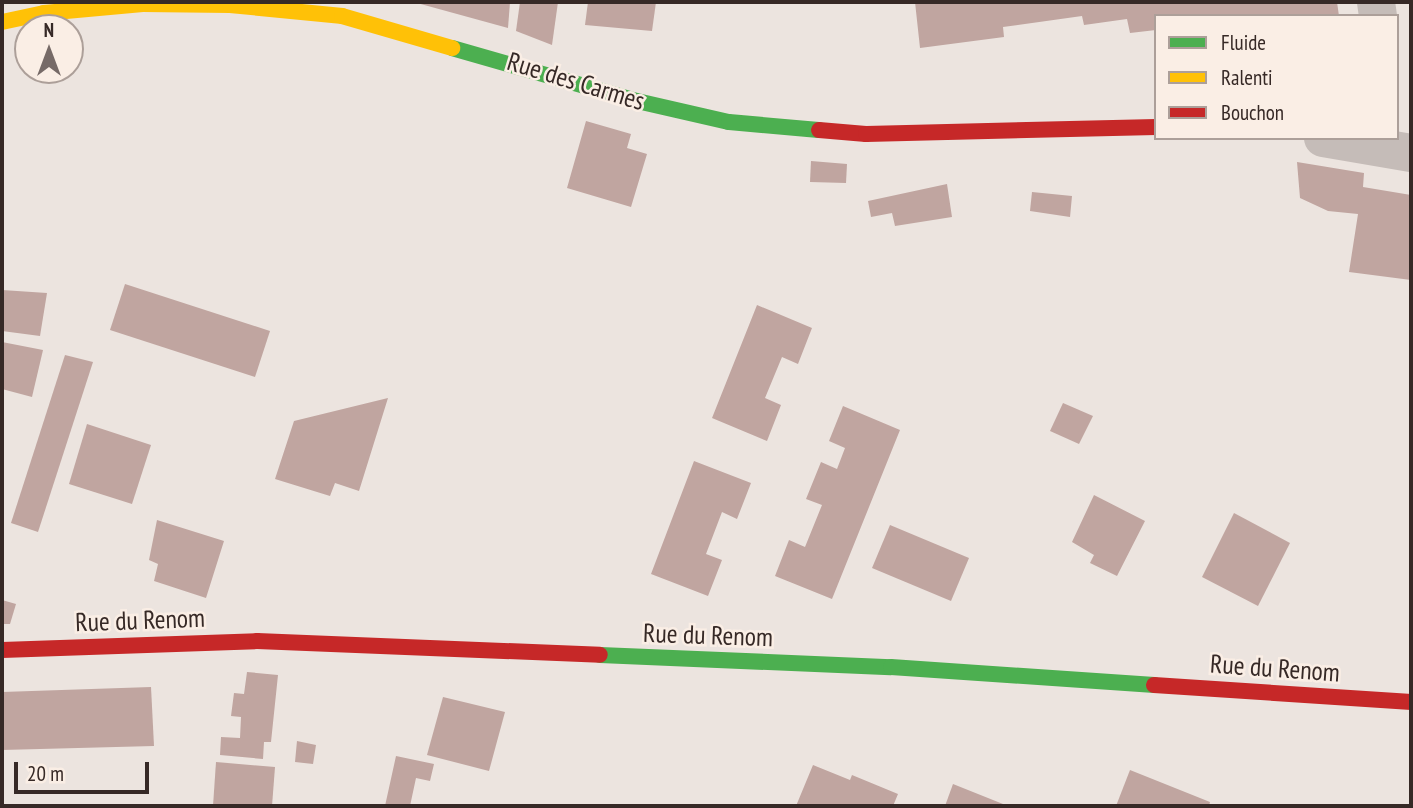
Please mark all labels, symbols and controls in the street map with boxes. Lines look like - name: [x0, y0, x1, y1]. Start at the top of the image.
- north arrow: [14, 14, 84, 84]
- legend: [1154, 14, 1399, 140]
- text: N: [44, 18, 54, 42]
- text: Fluide: [1221, 29, 1266, 56]
- street label: Rue des Carmes: [504, 45, 648, 117]
- text: Ralenti: [1221, 64, 1273, 91]
- text: Bouchon: [1221, 99, 1284, 126]
- street label: Rue du Renom: [75, 602, 205, 638]
- street label: Rue du Renom: [643, 617, 773, 653]
- street label: Rue du Renom: [1209, 648, 1341, 688]
- scale bar: [18, 748, 152, 792]
- text: 20 m: [27, 760, 64, 787]

